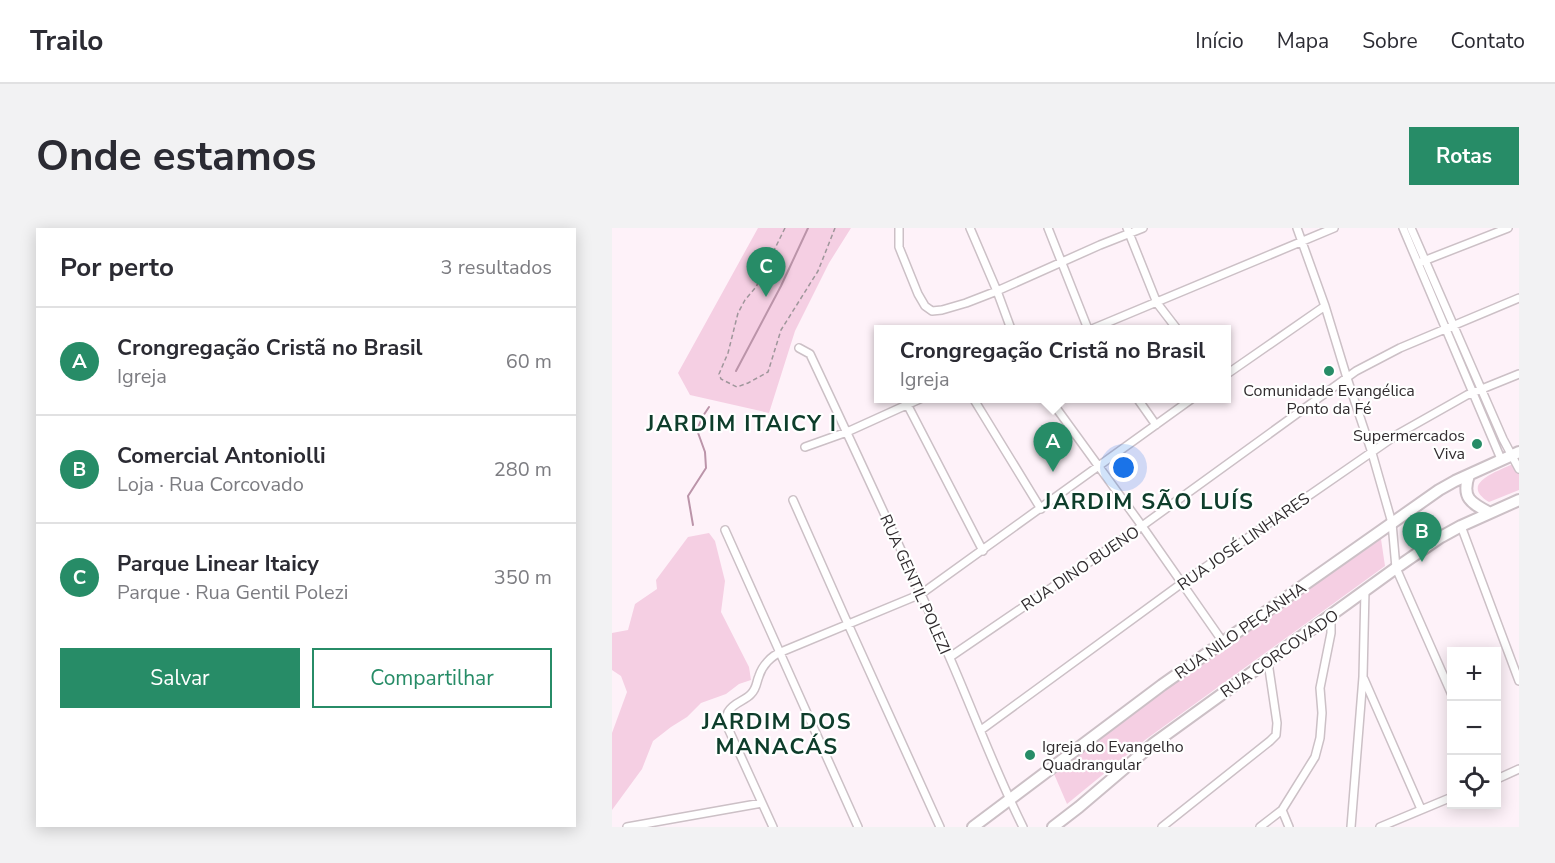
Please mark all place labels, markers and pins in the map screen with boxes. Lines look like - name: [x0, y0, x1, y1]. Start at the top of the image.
- pin: C: [746, 248, 786, 297]
- marker: Comunidade Evangélica Ponto da Fé: [1322, 364, 1336, 378]
- place label: Comunidade Evangélica Ponto da Fé: [1243, 380, 1415, 420]
- pin: A: [1034, 422, 1072, 472]
- place label: Supermercados Viva: [1353, 425, 1465, 465]
- marker: Supermercados Viva: [1470, 437, 1484, 451]
- pin: B: [1402, 512, 1442, 562]
- place label: Igreja do Evangelho Quadrangular: [1042, 736, 1184, 776]
- marker: Igreja do Evangelho Quadrangular: [1023, 748, 1037, 762]

